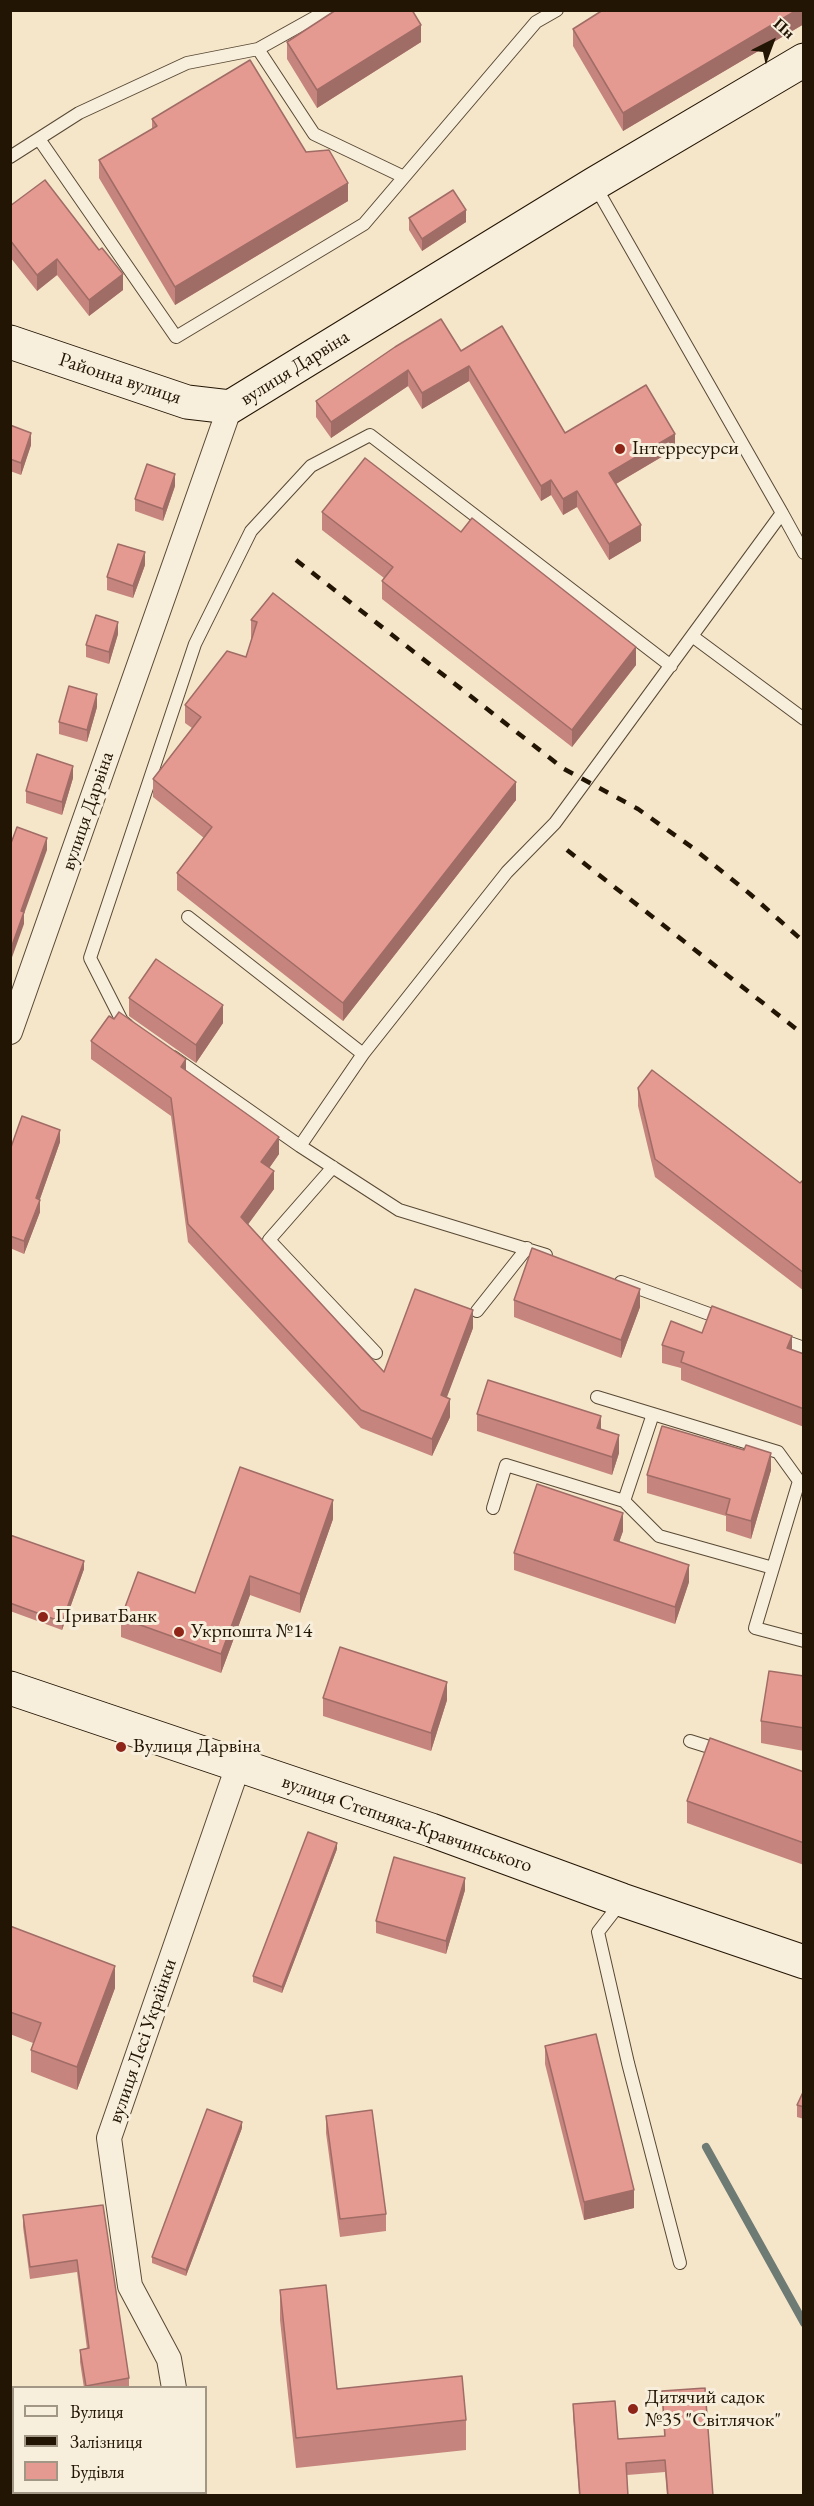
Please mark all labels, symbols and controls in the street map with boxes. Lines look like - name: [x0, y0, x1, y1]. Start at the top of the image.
- north arrow: [742, 12, 802, 72]
- text: Пн: [769, 13, 800, 43]
- street label: вулиця Дарвіна: [236, 325, 354, 411]
- street label: Районна вулиця: [56, 348, 184, 410]
- place label: Інтерресурси: [632, 437, 739, 461]
- marker: Інтерресурси: [613, 442, 627, 456]
- street label: вулиця Дарвіна: [56, 748, 120, 874]
- place label: ПриватБанк: [55, 1605, 157, 1629]
- marker: ПриватБанк: [36, 1610, 50, 1624]
- place label: Укрпошта №14: [191, 1620, 312, 1644]
- marker: Укрпошта №14: [172, 1625, 186, 1639]
- place label: Вулиця Дарвіна: [133, 1735, 261, 1759]
- marker: Вулиця Дарвіна: [114, 1740, 128, 1754]
- street label: вулиця Степняка-Кравчинського: [279, 1770, 535, 1878]
- street label: вулиця Лесі Українки: [104, 1955, 182, 2127]
- legend: [12, 2386, 207, 2494]
- place label: Дитячий садок №35 "Світлячок": [645, 2386, 781, 2433]
- text: Вулиця: [70, 2400, 123, 2423]
- marker: Дитячий садок №35 "Світлячок": [626, 2402, 640, 2416]
- text: Залізниця: [70, 2430, 143, 2453]
- text: Будівля: [70, 2460, 125, 2483]

